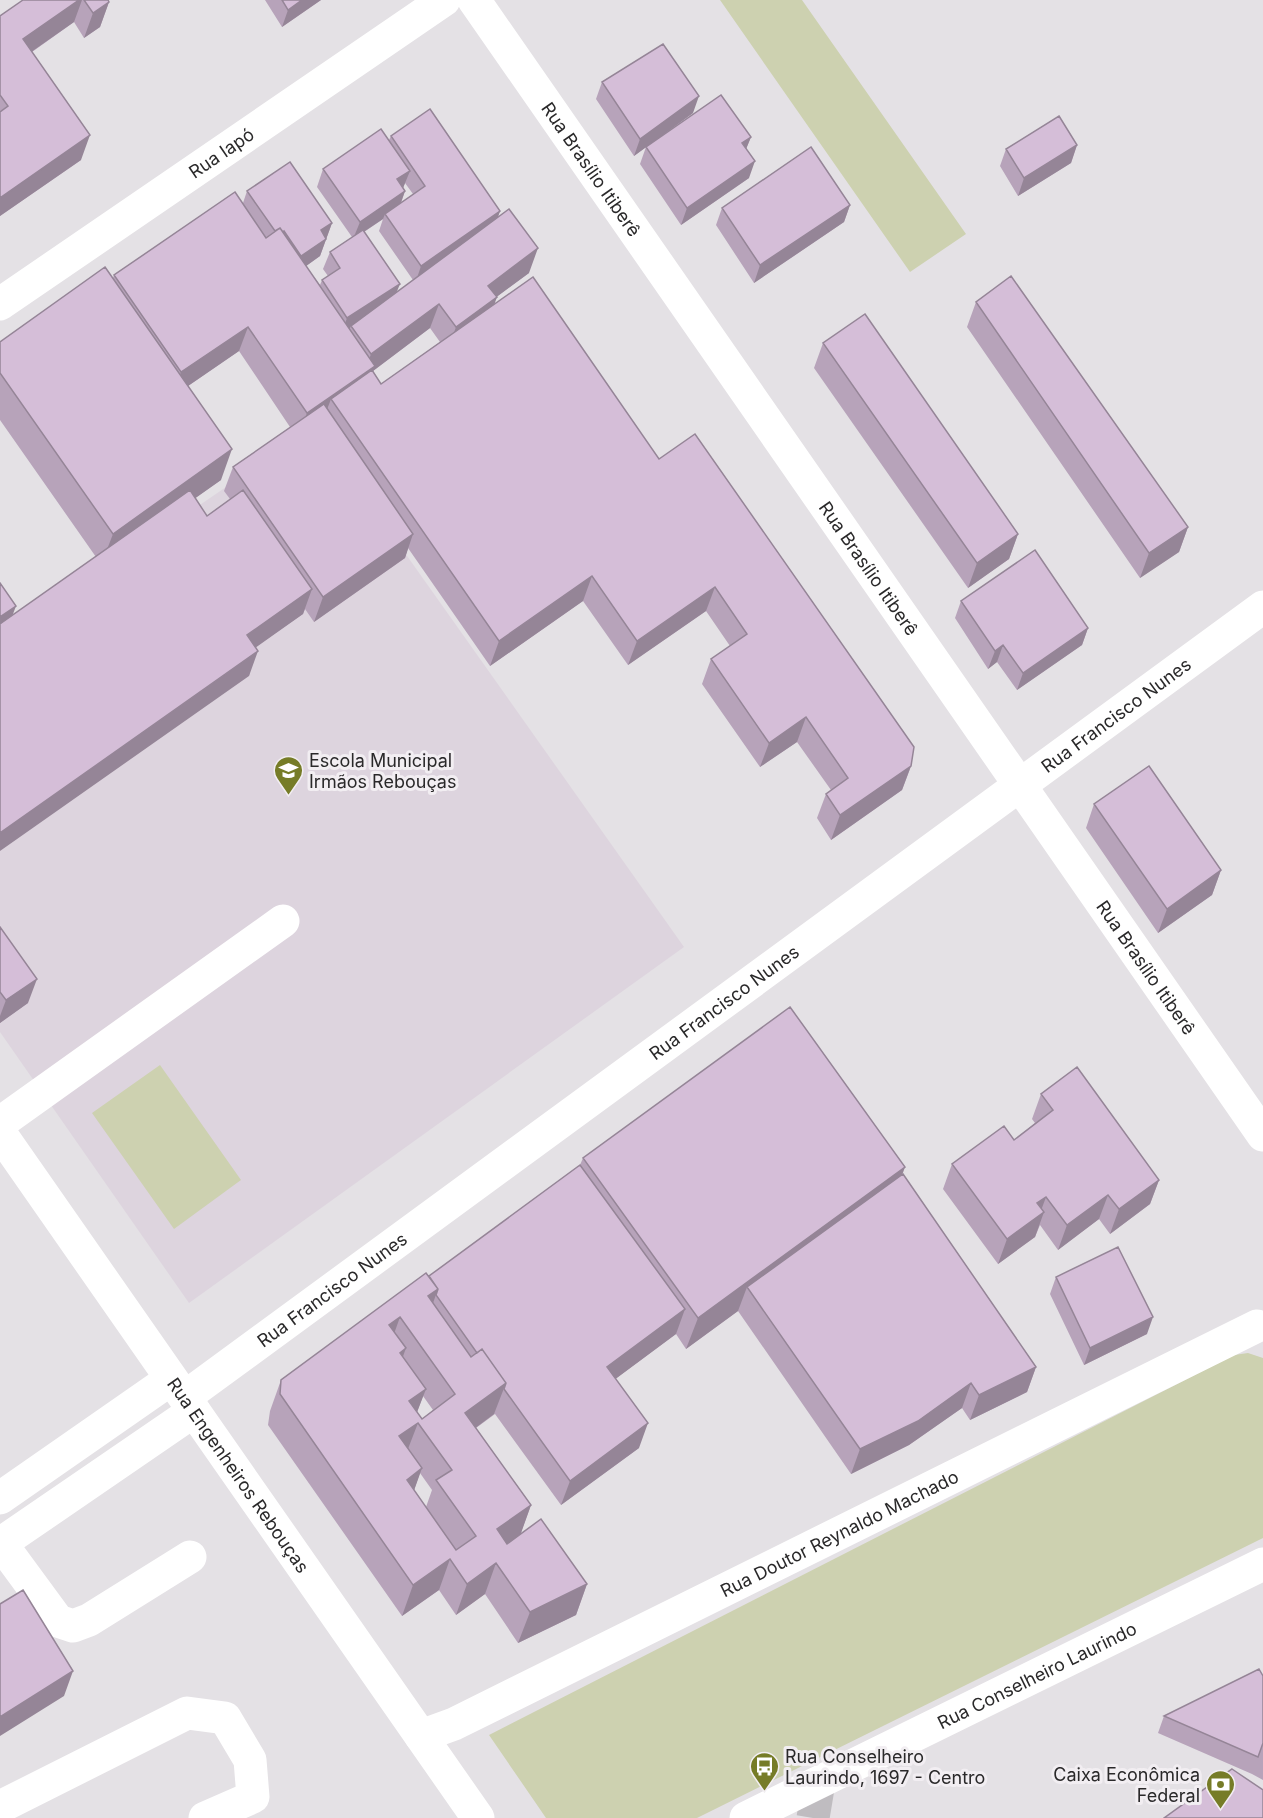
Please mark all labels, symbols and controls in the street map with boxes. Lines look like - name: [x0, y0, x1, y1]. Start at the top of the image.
- street label: Rua Brasílio Itiberê: [538, 98, 645, 240]
- street label: Rua Iapó: [185, 123, 258, 182]
- street label: Rua Brasílio Itiberê: [815, 497, 923, 639]
- street label: Rua Francisco Nunes: [1037, 653, 1195, 777]
- place label: Escola Municipal Irmãos Rebouças: [309, 750, 456, 792]
- school or university icon: Escola Municipal Irmãos Rebouças: [272, 754, 304, 796]
- street label: Rua Brasílio Itiberê: [1093, 896, 1200, 1038]
- street label: Rua Francisco Nunes: [645, 940, 803, 1064]
- street label: Rua Francisco Nunes: [253, 1228, 411, 1351]
- street label: Rua Engenheiros Rebouças: [163, 1373, 314, 1576]
- street label: Rua Doutor Reynaldo Machado: [717, 1465, 962, 1601]
- street label: Rua Conselheiro Laurindo: [934, 1617, 1140, 1733]
- place label: Rua Conselheiro Laurindo, 1697 - Centro: [785, 1746, 985, 1788]
- bus stop icon: Rua Conselheiro Laurindo, 1697 - Centro: [748, 1750, 780, 1792]
- place label: Caixa Econômica Federal: [1053, 1764, 1200, 1806]
- bank icon: Caixa Econômica Federal: [1205, 1768, 1237, 1810]

